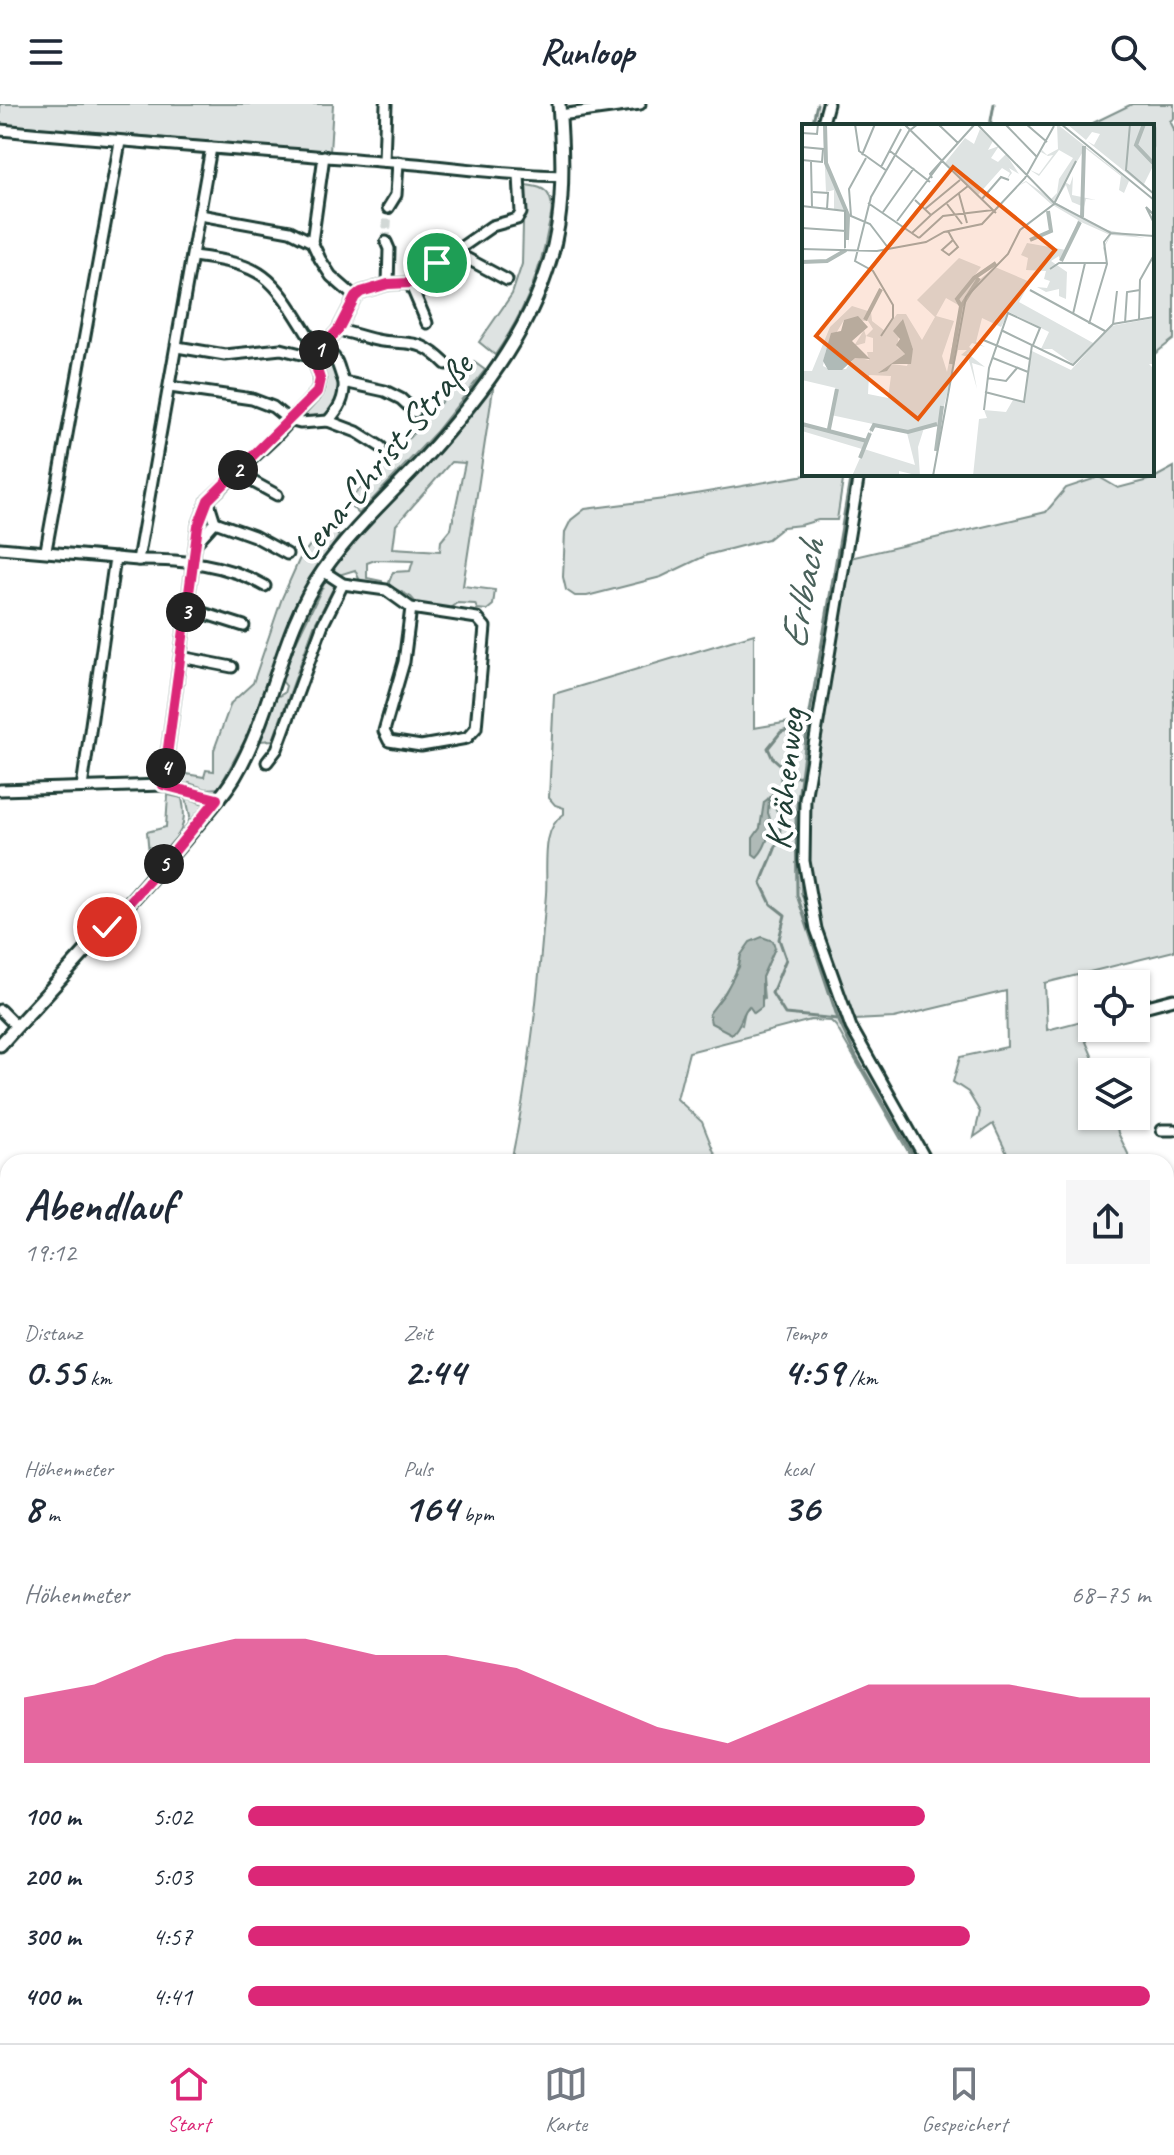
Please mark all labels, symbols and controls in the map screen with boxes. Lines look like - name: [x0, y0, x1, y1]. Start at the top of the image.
- text: Runloop: [540, 29, 634, 75]
- icon: menu: [24, 30, 68, 74]
- icon: search: [1106, 30, 1150, 74]
- inset map: [802, 124, 1154, 476]
- pin: [403, 229, 471, 297]
- icon: arrive: [415, 241, 459, 285]
- pin: 1: [299, 330, 339, 370]
- text: 1: [314, 336, 324, 364]
- street label: Lena-Christ-Straße: [282, 342, 485, 571]
- pin: 2: [218, 450, 258, 490]
- text: 2: [233, 456, 243, 484]
- water label: Erlbach: [768, 533, 837, 652]
- pin: 3: [166, 592, 206, 632]
- text: 3: [181, 598, 191, 626]
- street label: Krähenweg: [754, 705, 815, 852]
- pin: 4: [146, 748, 186, 788]
- text: 4: [161, 754, 171, 782]
- pin: 5: [144, 844, 184, 884]
- text: 5: [159, 850, 169, 878]
- pin: [73, 893, 141, 961]
- icon: check: [85, 905, 129, 949]
- map controls: [1078, 970, 1150, 1130]
- button: locate: [1078, 970, 1150, 1042]
- button: layers: [1078, 1058, 1150, 1130]
- text: Abendlauf: [24, 1178, 174, 1233]
- button: share: [1066, 1180, 1150, 1264]
- text: 19:12: [24, 1236, 76, 1269]
- text: Distanz: [24, 1319, 82, 1347]
- text: Zeit: [403, 1319, 432, 1347]
- text: Tempo: [783, 1319, 826, 1347]
- text: 0.55: [24, 1347, 85, 1397]
- text: 2:44: [403, 1347, 465, 1397]
- text: 4:59: [783, 1347, 843, 1397]
- text: km: [85, 1364, 111, 1392]
- text: /km: [843, 1364, 878, 1392]
- text: Höhenmeter: [24, 1455, 113, 1483]
- text: Puls: [403, 1455, 432, 1483]
- text: kcal: [783, 1455, 812, 1483]
- text: 8: [24, 1483, 42, 1533]
- text: 164: [403, 1483, 458, 1533]
- text: 36: [783, 1483, 820, 1533]
- text: m: [42, 1500, 60, 1528]
- text: bpm: [458, 1500, 494, 1528]
- text: Höhenmeter: [24, 1578, 129, 1611]
- text: 68–75 m: [1071, 1578, 1150, 1611]
- text: 100 m: [24, 1800, 80, 1833]
- text: 5:02: [152, 1800, 192, 1833]
- text: 200 m: [24, 1860, 80, 1893]
- text: 5:03: [152, 1860, 192, 1893]
- text: 300 m: [24, 1920, 80, 1953]
- text: 4:57: [152, 1920, 192, 1953]
- text: 400 m: [24, 1980, 80, 2013]
- text: 4:41: [152, 1980, 192, 2013]
- tab: Start: [167, 2062, 211, 2138]
- tab: Karte: [544, 2062, 588, 2138]
- tab: Gespeichert: [922, 2062, 1007, 2138]

